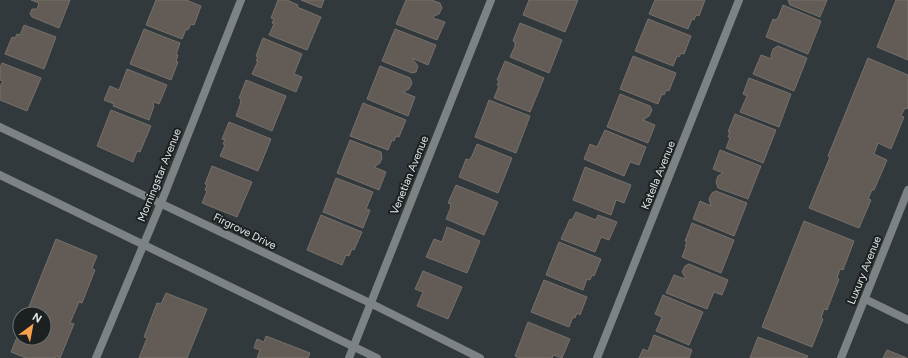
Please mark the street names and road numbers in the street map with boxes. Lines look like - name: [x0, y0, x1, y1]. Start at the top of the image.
- street label: Morningstar Avenue: [135, 127, 184, 224]
- street label: Venetian Avenue: [388, 134, 431, 216]
- street label: Katella Avenue: [639, 139, 678, 211]
- street label: Firgrove Drive: [211, 211, 278, 252]
- street label: Luxury Avenue: [845, 234, 884, 306]

